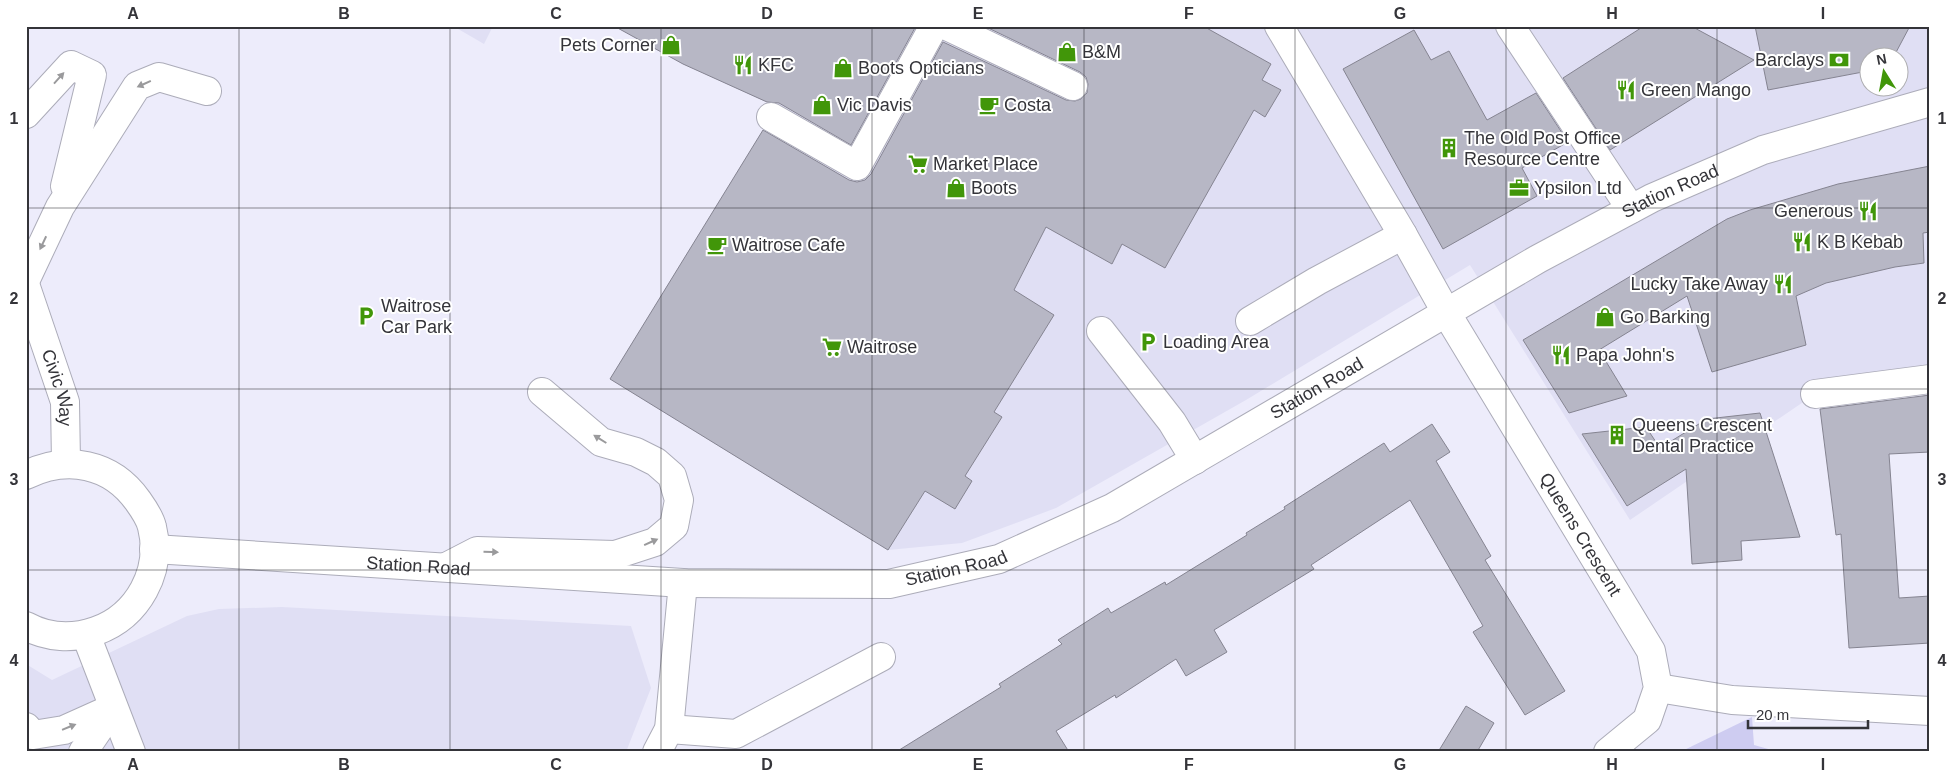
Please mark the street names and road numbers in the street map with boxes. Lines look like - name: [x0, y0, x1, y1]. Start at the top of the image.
- street label: Station Road: [1618, 160, 1722, 222]
- street label: Civic Way: [38, 347, 76, 426]
- street label: Station Road: [1267, 353, 1367, 423]
- street label: Queens Crescent: [1536, 469, 1625, 599]
- street label: Station Road: [903, 547, 1011, 590]
- street label: Station Road: [366, 553, 471, 579]

